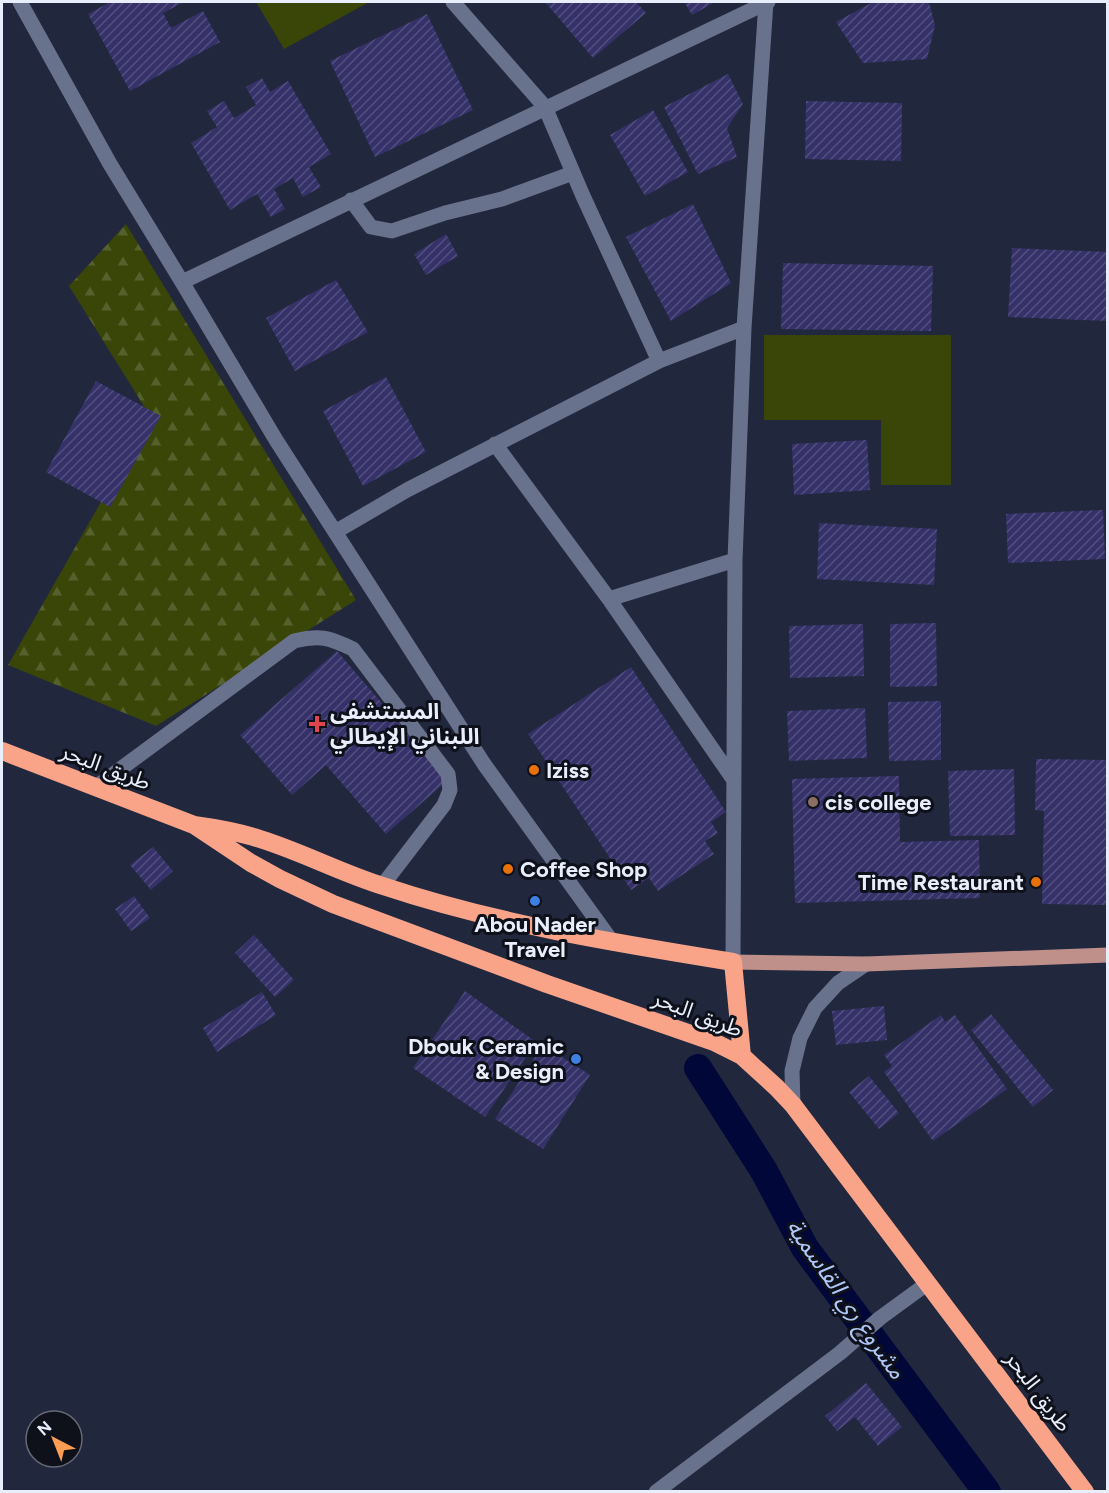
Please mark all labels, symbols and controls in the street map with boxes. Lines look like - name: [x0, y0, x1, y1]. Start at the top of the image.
- place label: المستشفى اللبناني الإيطالي: [330, 698, 480, 754]
- marker: المستشفى اللبناني الإيطالي: [308, 715, 326, 733]
- street label: طريق البحر: [56, 737, 155, 796]
- place label: Iziss: [546, 757, 589, 784]
- marker: Iziss: [527, 763, 541, 777]
- place label: cis college: [825, 789, 931, 816]
- marker: cis college: [806, 795, 820, 809]
- place label: Coffee Shop: [520, 856, 647, 883]
- marker: Coffee Shop: [501, 862, 515, 876]
- place label: Time Restaurant: [858, 869, 1024, 896]
- marker: Time Restaurant: [1029, 875, 1043, 889]
- marker: Abou Nader Travel: [528, 894, 542, 908]
- place label: Abou Nader Travel: [474, 911, 597, 963]
- street label: طريق البحر: [648, 984, 747, 1043]
- place label: Dbouk Ceramic & Design: [408, 1033, 564, 1085]
- marker: Dbouk Ceramic & Design: [569, 1052, 583, 1066]
- water label: مشروع ري القاسمية: [777, 1213, 913, 1387]
- street label: طريق البحر: [999, 1345, 1078, 1437]
- north arrow: [24, 1409, 84, 1469]
- text: N: [33, 1417, 55, 1439]

